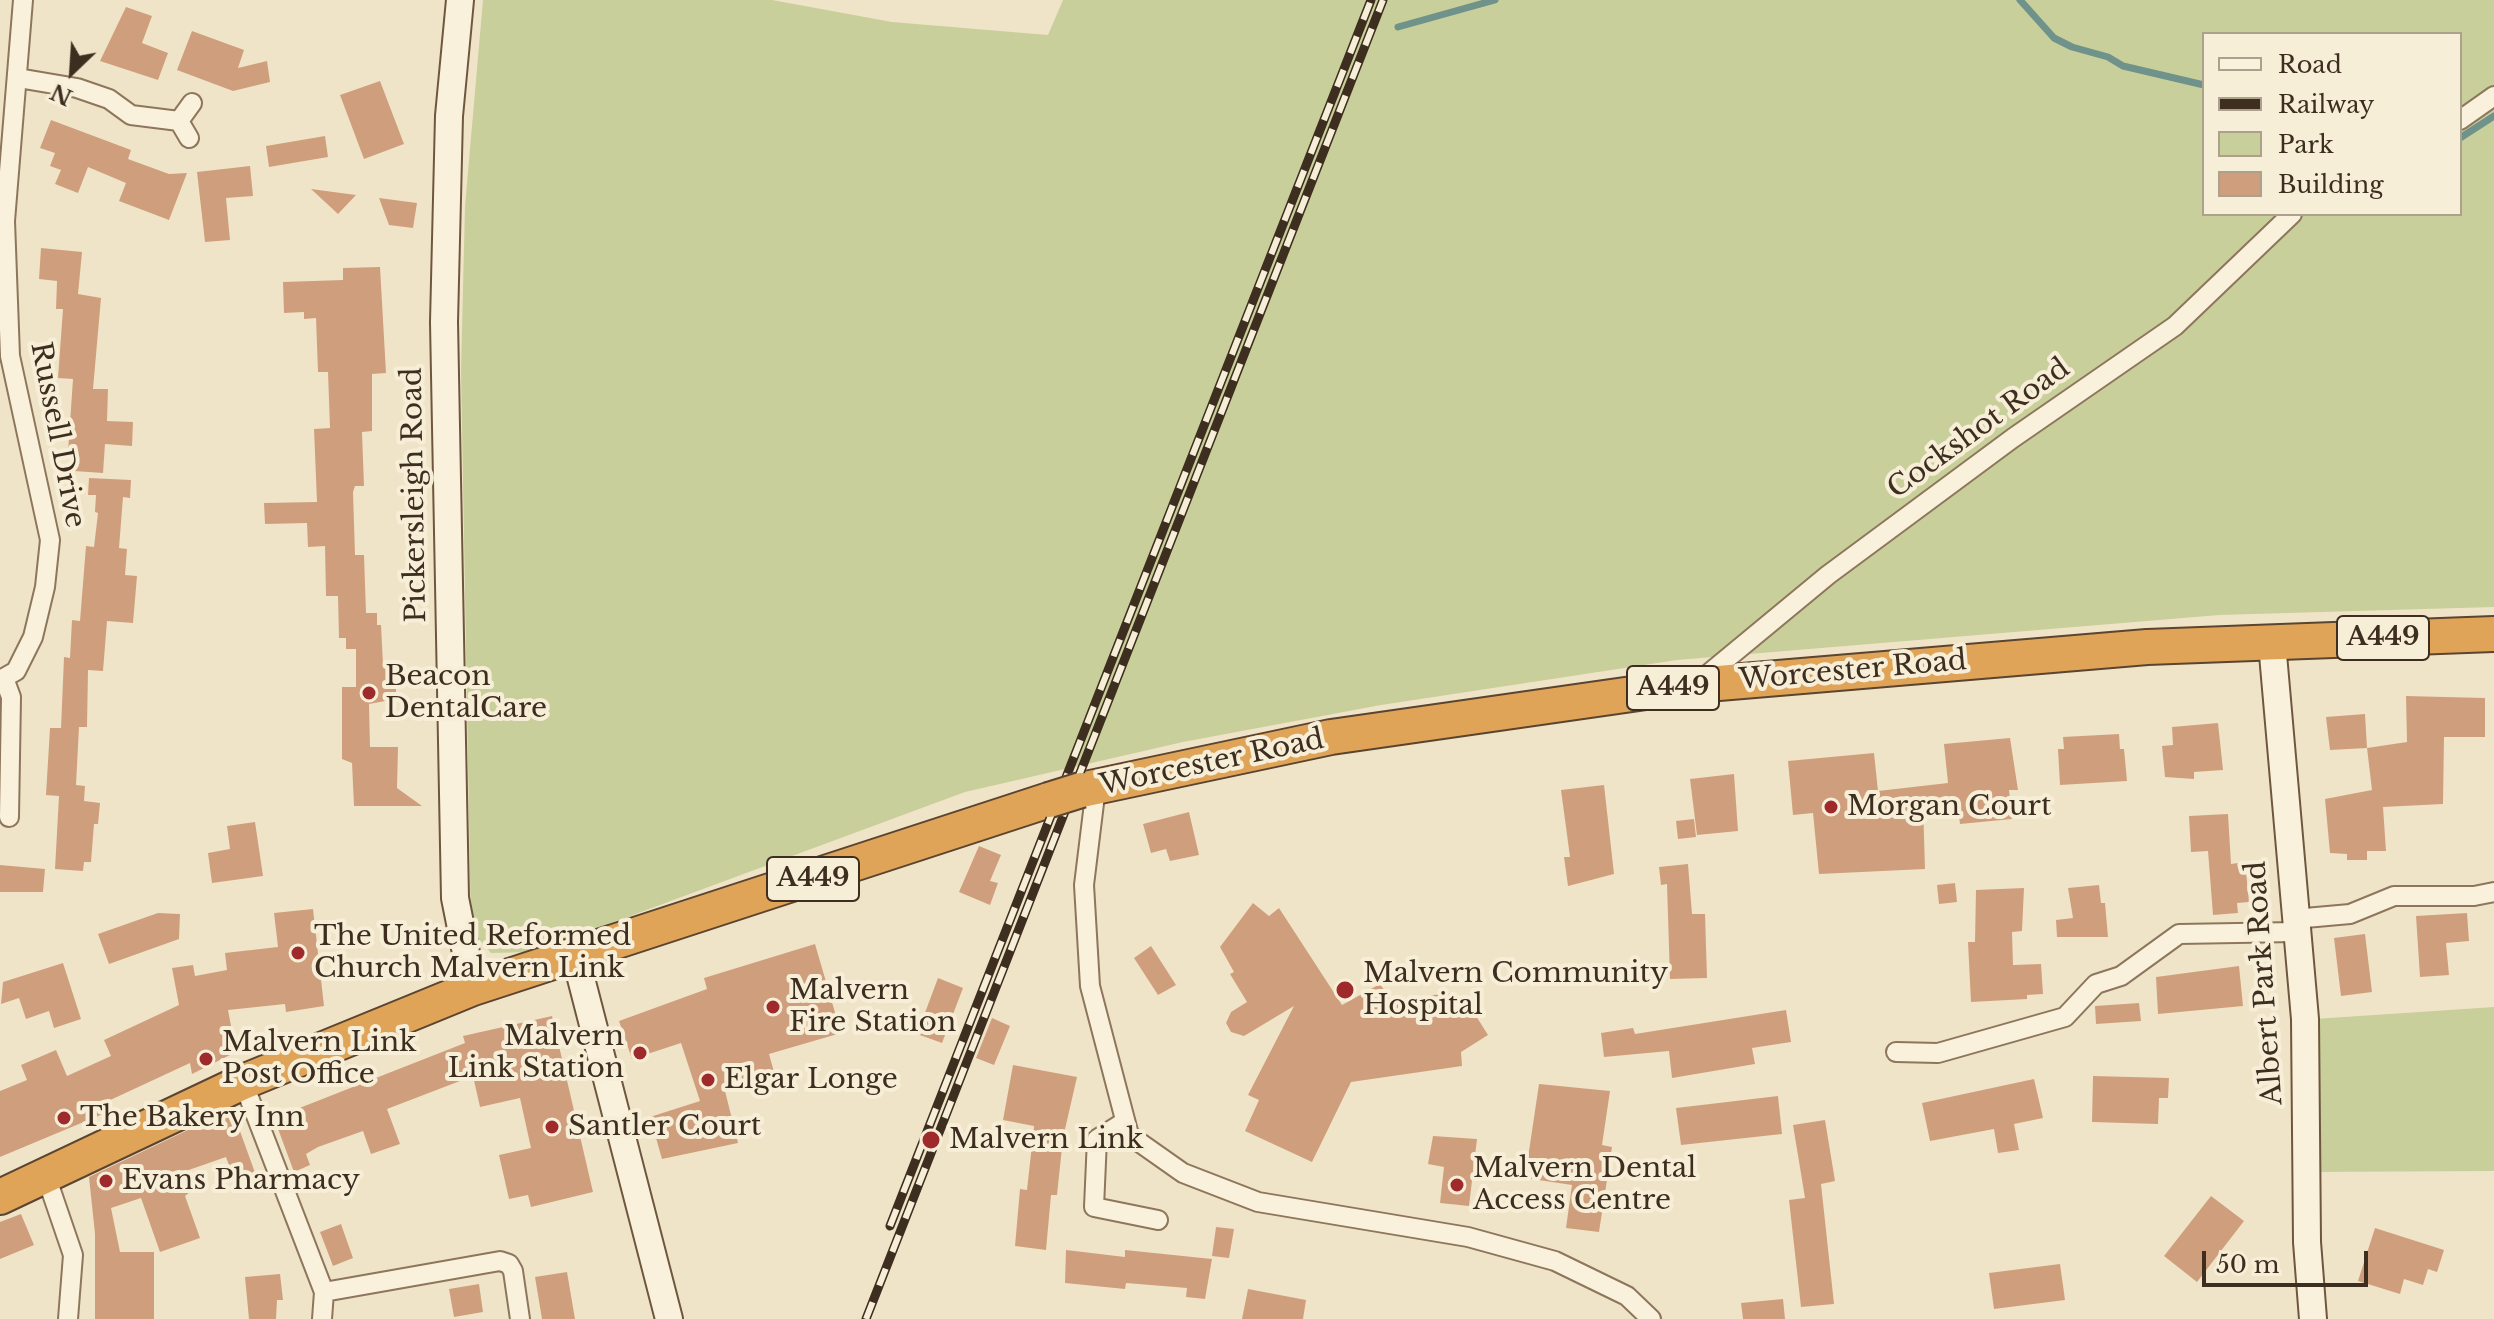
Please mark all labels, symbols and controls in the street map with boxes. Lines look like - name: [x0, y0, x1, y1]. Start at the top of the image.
- north arrow: [32, 32, 112, 112]
- legend: [2202, 32, 2462, 216]
- text: Road: [2278, 50, 2342, 79]
- text: N: [47, 78, 77, 111]
- text: Railway: [2278, 90, 2374, 119]
- text: Park: [2278, 130, 2334, 159]
- text: Building: [2278, 170, 2384, 199]
- street label: Russell Drive: [23, 339, 91, 531]
- street label: Cockshot Road: [1882, 352, 2076, 506]
- street label: Pickersleigh Road: [396, 367, 434, 623]
- road number: A449: [2337, 616, 2429, 660]
- street label: Worcester Road: [1738, 644, 1968, 698]
- place label: Beacon DentalCare: [385, 660, 547, 726]
- road number: A449: [1627, 666, 1719, 710]
- marker: Beacon DentalCare: [360, 684, 378, 702]
- street label: Worcester Road: [1097, 723, 1327, 803]
- place label: Morgan Court: [1847, 790, 2052, 824]
- marker: Morgan Court: [1822, 798, 1840, 816]
- road number: A449: [767, 857, 859, 901]
- street label: Albert Park Road: [2240, 860, 2290, 1106]
- place label: The United Reformed Church Malvern Link: [314, 920, 631, 986]
- marker: The United Reformed Church Malvern Link: [289, 944, 307, 962]
- place label: Malvern Community Hospital: [1363, 957, 1668, 1023]
- place label: Malvern Fire Station: [789, 974, 956, 1040]
- marker: Malvern Community Hospital: [1334, 979, 1356, 1001]
- marker: Malvern Fire Station: [764, 998, 782, 1016]
- place label: Malvern Link Station: [448, 1020, 624, 1086]
- place label: Malvern Link Post Office: [222, 1026, 417, 1092]
- marker: Malvern Link Station: [631, 1044, 649, 1062]
- marker: Malvern Link Post Office: [197, 1050, 215, 1068]
- place label: Elgar Longe: [724, 1063, 898, 1097]
- marker: Elgar Longe: [699, 1071, 717, 1089]
- place label: The Bakery Inn: [80, 1101, 305, 1135]
- marker: The Bakery Inn: [55, 1109, 73, 1127]
- place label: Santler Court: [568, 1110, 761, 1144]
- marker: Santler Court: [543, 1118, 561, 1136]
- place label: Malvern Link: [949, 1123, 1144, 1157]
- marker: Malvern Link: [920, 1129, 942, 1151]
- place label: Malvern Dental Access Centre: [1473, 1152, 1696, 1218]
- place label: Evans Pharmacy: [122, 1164, 360, 1198]
- marker: Evans Pharmacy: [97, 1172, 115, 1190]
- marker: Malvern Dental Access Centre: [1448, 1176, 1466, 1194]
- scale bar: [2206, 1235, 2372, 1285]
- text: 50 m: [2216, 1250, 2279, 1279]

